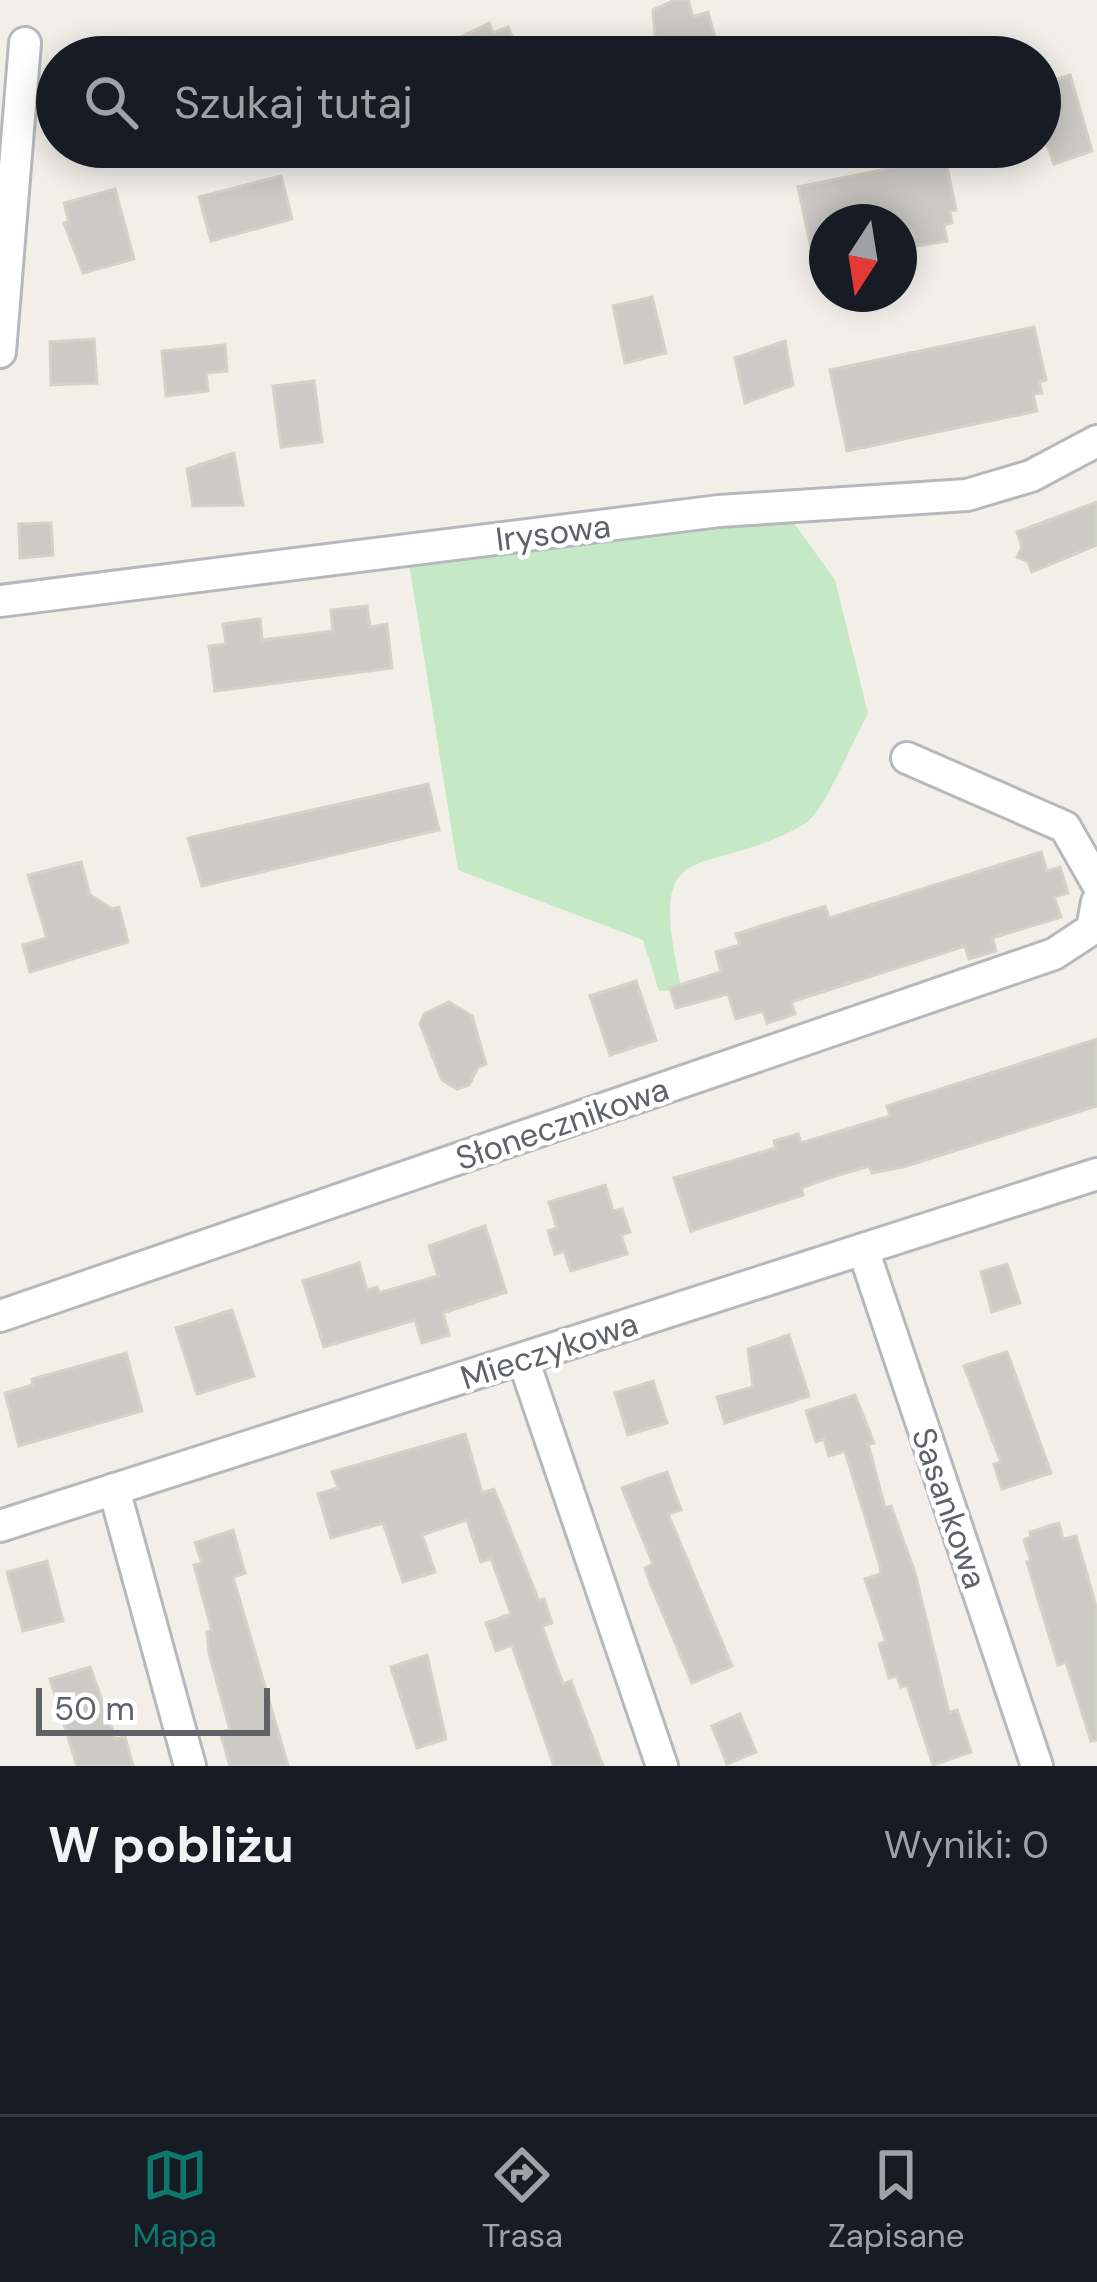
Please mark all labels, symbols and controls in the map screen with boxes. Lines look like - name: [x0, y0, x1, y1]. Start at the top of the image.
- search box: [36, 36, 1061, 168]
- icon: search: [78, 69, 144, 135]
- text: Szukaj tutaj: [174, 73, 413, 132]
- north arrow: [809, 204, 917, 312]
- street label: Irysowa: [493, 504, 613, 561]
- street label: Słonecznikowa: [450, 1067, 674, 1180]
- street label: Mieczykowa: [455, 1302, 643, 1399]
- street label: Sasankowa: [902, 1422, 997, 1594]
- scale bar: [36, 1682, 270, 1735]
- text: 50 m: [54, 1687, 135, 1730]
- text: W pobliżu: [48, 1811, 294, 1878]
- text: Wyniki: 0: [884, 1819, 1049, 1870]
- tab: Mapa: [132, 2142, 217, 2257]
- tab: Trasa: [482, 2142, 563, 2257]
- tab: Zapisane: [828, 2142, 965, 2257]

